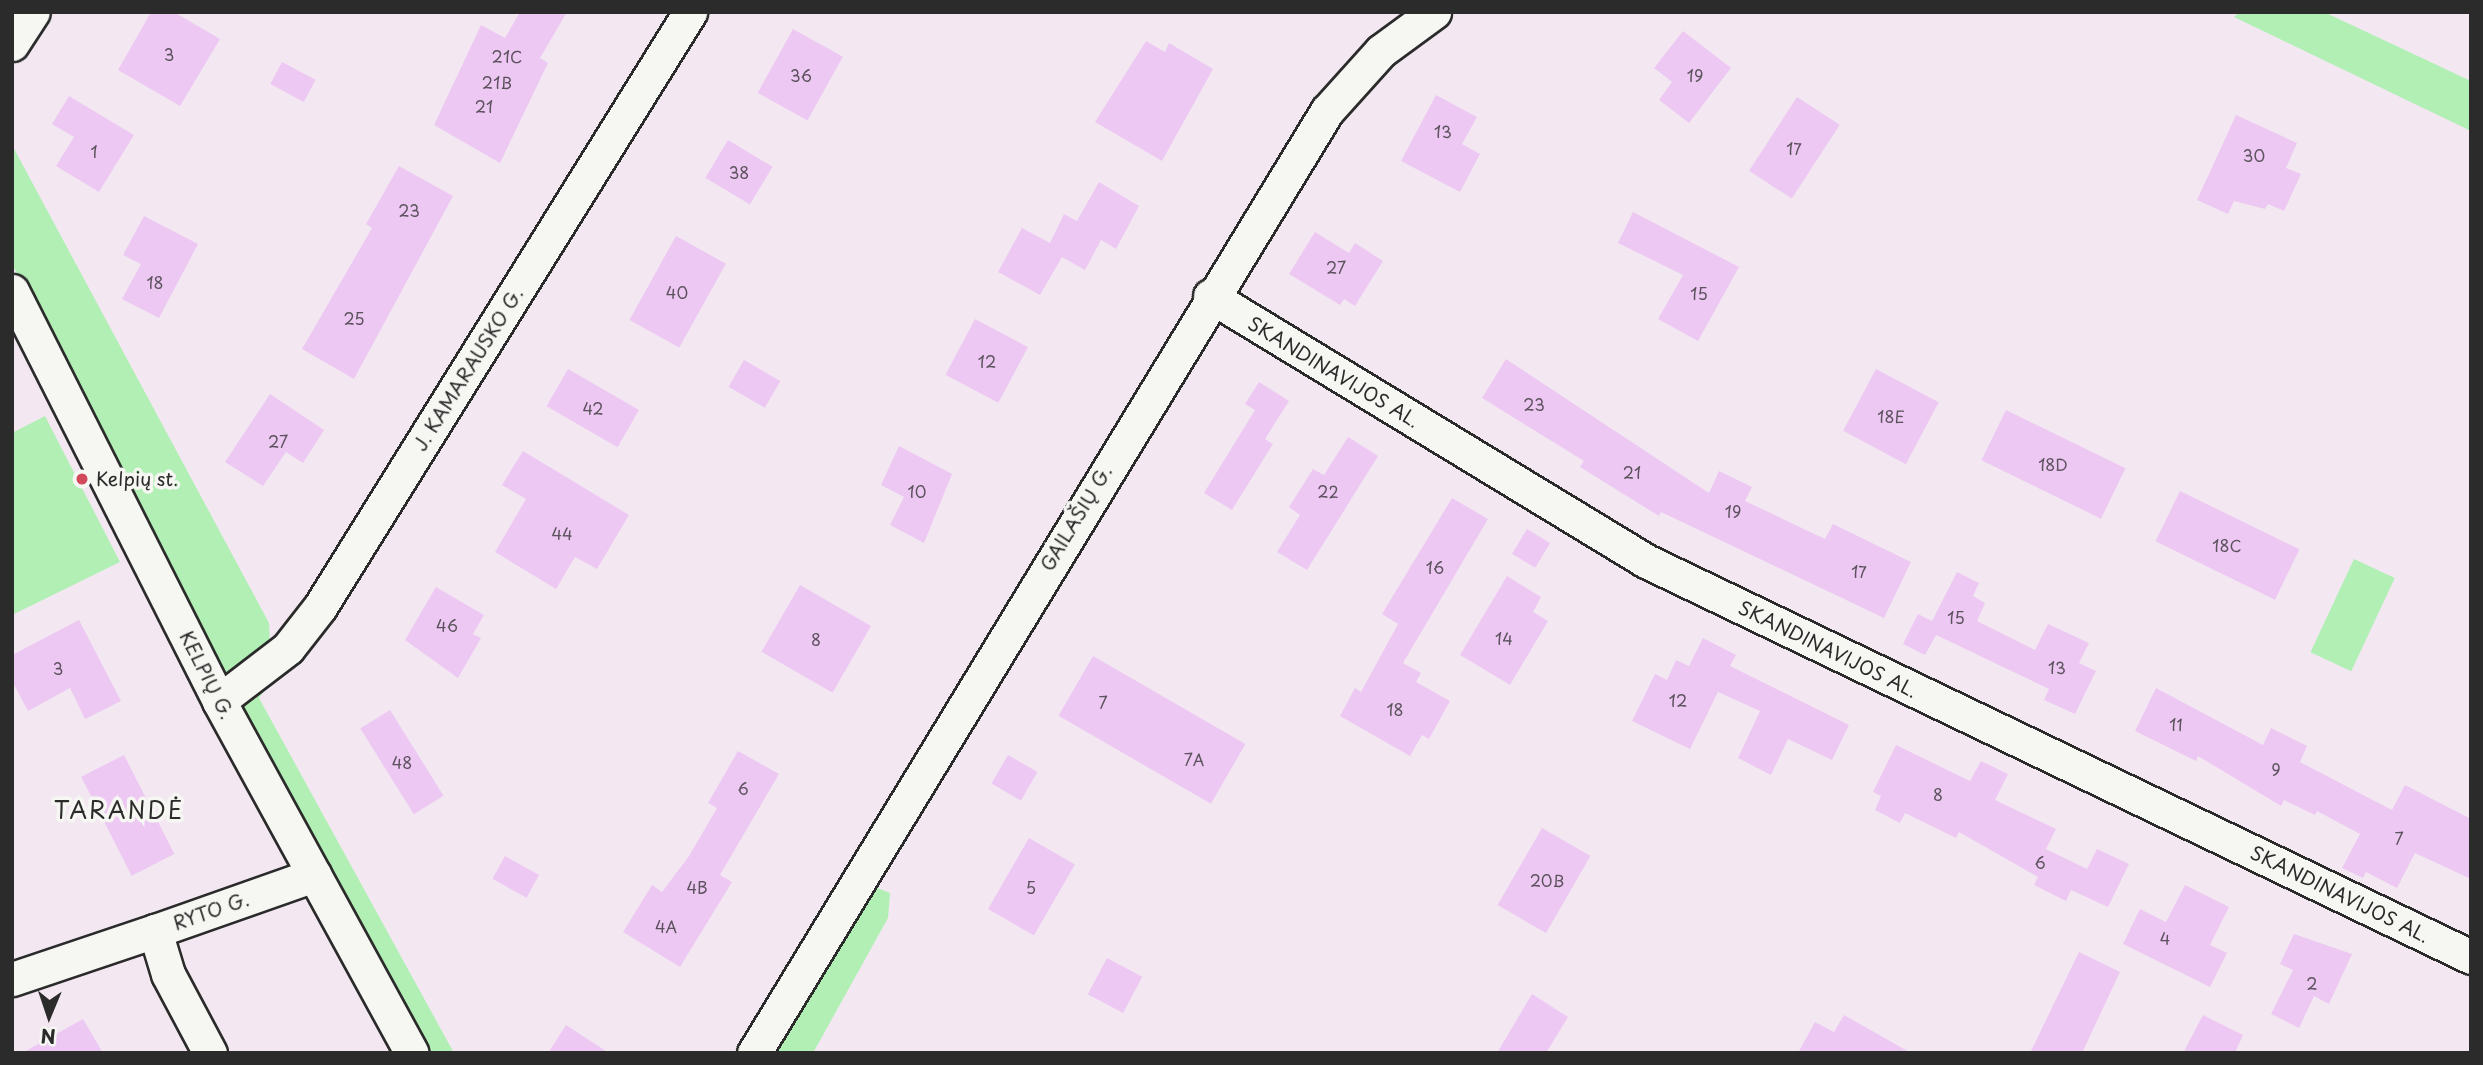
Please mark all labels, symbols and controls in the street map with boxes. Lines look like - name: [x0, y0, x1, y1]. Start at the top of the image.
- house number: 3: [164, 44, 174, 64]
- house number: 21C: [492, 46, 522, 66]
- house number: 36: [790, 65, 812, 85]
- house number: 19: [1687, 65, 1703, 85]
- house number: 21B: [482, 72, 512, 92]
- house number: 21: [475, 96, 493, 116]
- house number: 13: [1434, 121, 1452, 141]
- house number: 17: [1786, 138, 1802, 158]
- house number: 1: [90, 141, 98, 161]
- house number: 30: [2243, 145, 2265, 165]
- house number: 38: [729, 162, 749, 182]
- house number: 23: [398, 200, 420, 220]
- house number: 27: [1326, 257, 1346, 277]
- house number: 18: [146, 272, 164, 292]
- house number: 40: [666, 282, 688, 302]
- street label: J. KAMARAUSKO G.: [408, 283, 528, 455]
- house number: 15: [1690, 283, 1708, 303]
- house number: 25: [343, 308, 365, 328]
- street label: SKANDINAVIJOS AL.: [1243, 311, 1425, 433]
- house number: 12: [978, 351, 996, 371]
- house number: 23: [1523, 394, 1545, 414]
- house number: 42: [582, 398, 604, 418]
- house number: 18E: [1877, 406, 1905, 426]
- house number: 27: [268, 431, 288, 451]
- house number: 18D: [2038, 454, 2068, 474]
- street label: GAILAŠIŲ G.: [1036, 461, 1116, 575]
- house number: 21: [1623, 462, 1641, 482]
- place label: Kelpių st.: [96, 468, 179, 490]
- marker: Kelpių st.: [74, 471, 90, 487]
- house number: 10: [908, 481, 926, 501]
- house number: 22: [1317, 481, 1339, 501]
- house number: 19: [1725, 501, 1741, 521]
- house number: 44: [551, 523, 573, 543]
- house number: 18C: [2212, 535, 2242, 555]
- house number: 16: [1426, 557, 1444, 577]
- house number: 17: [1851, 561, 1867, 581]
- street label: SKANDINAVIJOS AL.: [1734, 595, 1922, 703]
- house number: 15: [1947, 607, 1965, 627]
- house number: 46: [436, 615, 458, 635]
- street label: KELPIŲ G.: [175, 628, 239, 722]
- house number: 14: [1495, 628, 1513, 648]
- house number: 8: [811, 629, 821, 649]
- house number: 13: [2048, 657, 2066, 677]
- house number: 3: [53, 658, 63, 678]
- house number: 12: [1669, 690, 1687, 710]
- house number: 7: [1098, 692, 1108, 712]
- house number: 18: [1386, 699, 1404, 719]
- house number: 11: [2169, 714, 2183, 734]
- house number: 7A: [1184, 749, 1204, 769]
- house number: 48: [392, 752, 412, 772]
- house number: 9: [2271, 759, 2281, 779]
- house number: 6: [737, 778, 749, 798]
- house number: 8: [1933, 784, 1943, 804]
- district label: TARANDĖ: [55, 796, 183, 824]
- house number: 7: [2394, 828, 2404, 848]
- street label: SKANDINAVIJOS AL.: [2246, 840, 2434, 948]
- house number: 6: [2034, 852, 2046, 872]
- house number: 20B: [1530, 870, 1564, 890]
- house number: 4B: [686, 877, 708, 897]
- house number: 5: [1026, 877, 1036, 897]
- street label: RYTO G.: [170, 888, 252, 934]
- house number: 4A: [655, 916, 677, 936]
- house number: 4: [2160, 928, 2170, 948]
- house number: 2: [2306, 973, 2318, 993]
- north arrow: [14, 981, 84, 1051]
- text: N: [40, 1023, 56, 1051]

